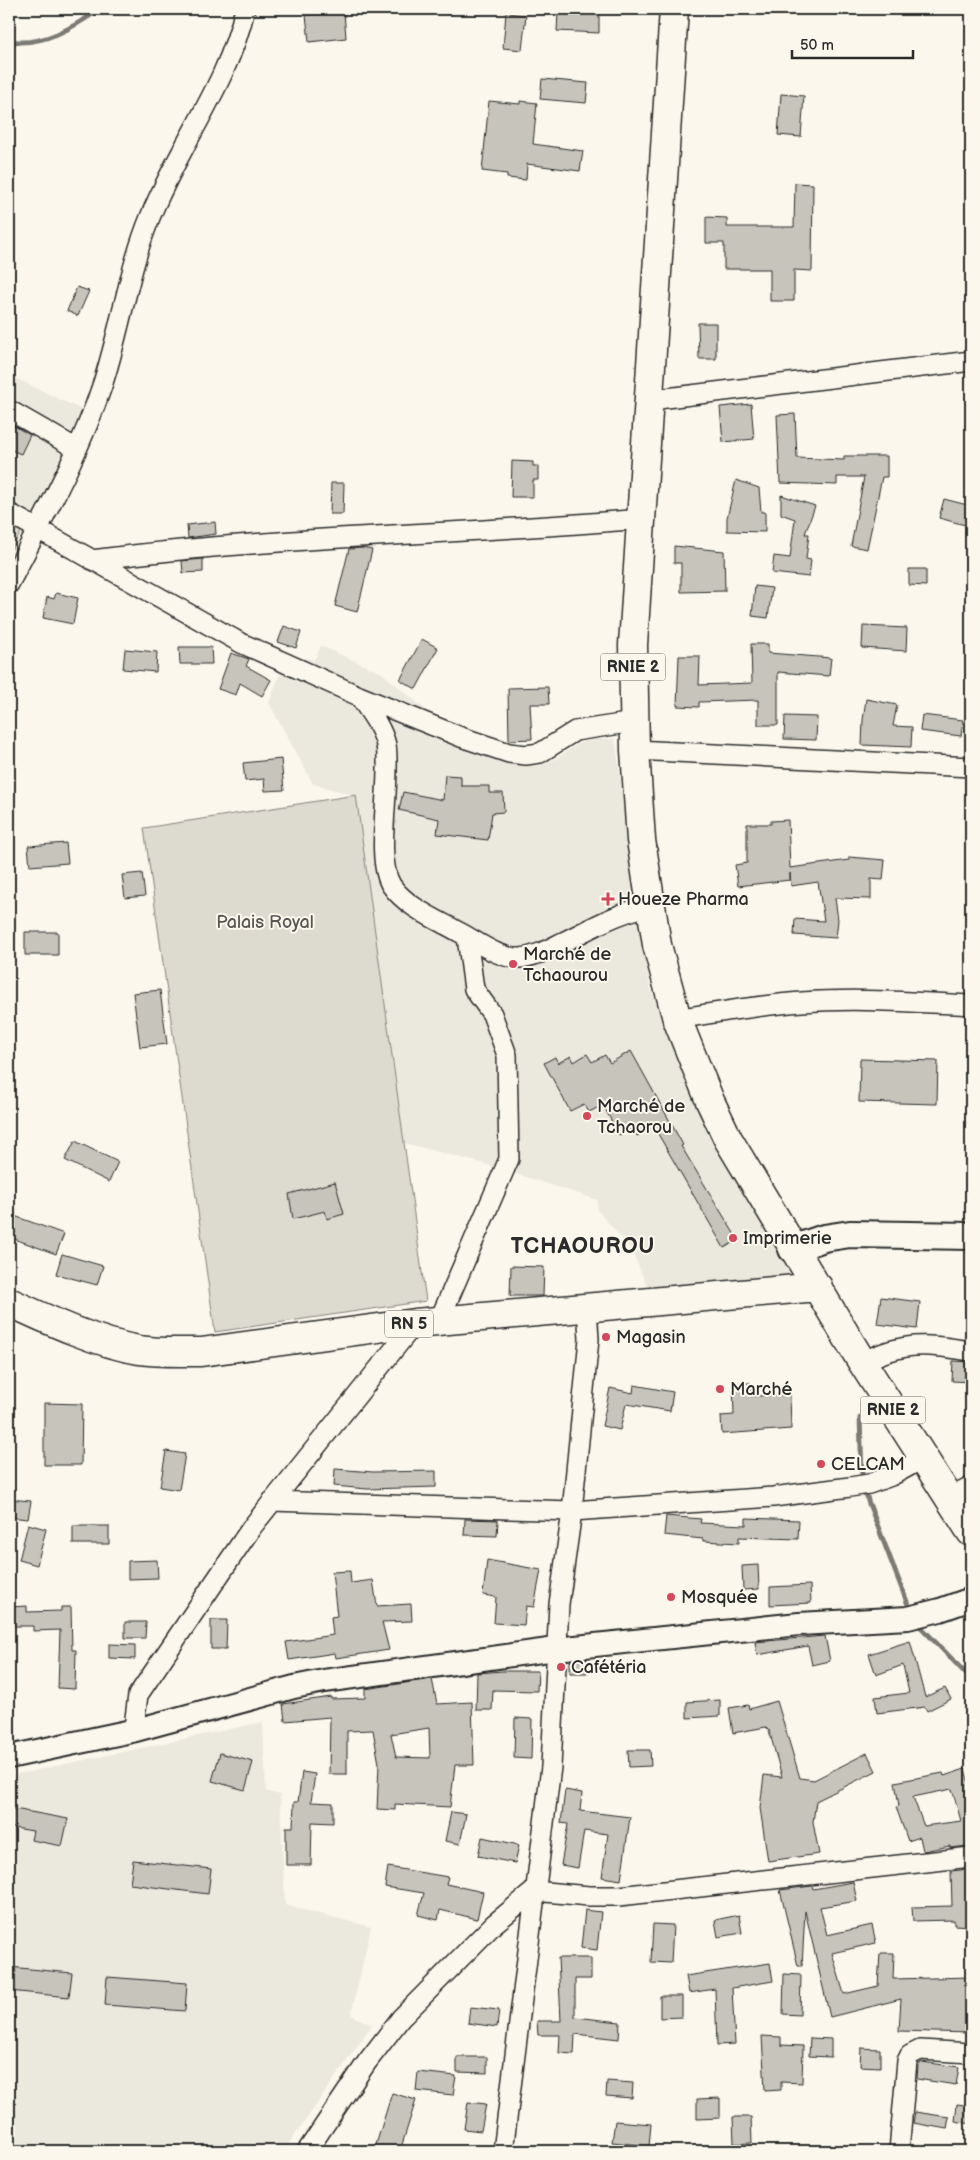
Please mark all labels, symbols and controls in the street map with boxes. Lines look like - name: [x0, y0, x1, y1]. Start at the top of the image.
- scale bar: [792, 28, 914, 60]
- text: 50 m: [800, 36, 834, 55]
- road number: RNIE 2: [600, 654, 666, 680]
- place label: Houeze Pharma: [618, 889, 749, 910]
- marker: Houeze Pharma: [602, 893, 614, 905]
- park label: Palais Royal: [216, 912, 314, 933]
- place label: Marché de Tchaourou: [523, 944, 611, 986]
- marker: Marché de Tchaourou: [507, 958, 519, 970]
- place label: Marché de Tchaorou: [597, 1096, 685, 1138]
- marker: Marché de Tchaorou: [581, 1110, 593, 1122]
- place label: Imprimerie: [743, 1228, 832, 1249]
- marker: Imprimerie: [727, 1232, 739, 1244]
- district label: TCHAOUROU: [511, 1233, 655, 1260]
- road number: RN 5: [385, 1310, 433, 1338]
- place label: Magasin: [616, 1327, 686, 1348]
- marker: Magasin: [600, 1331, 612, 1343]
- place label: Marché: [730, 1379, 792, 1400]
- marker: Marché: [714, 1383, 726, 1395]
- road number: RNIE 2: [860, 1396, 926, 1424]
- place label: CELCAM: [831, 1454, 905, 1475]
- marker: CELCAM: [815, 1458, 827, 1470]
- place label: Mosquée: [681, 1587, 758, 1608]
- marker: Mosquée: [665, 1591, 677, 1603]
- place label: Cafétéria: [571, 1657, 646, 1678]
- marker: Cafétéria: [555, 1661, 567, 1673]

